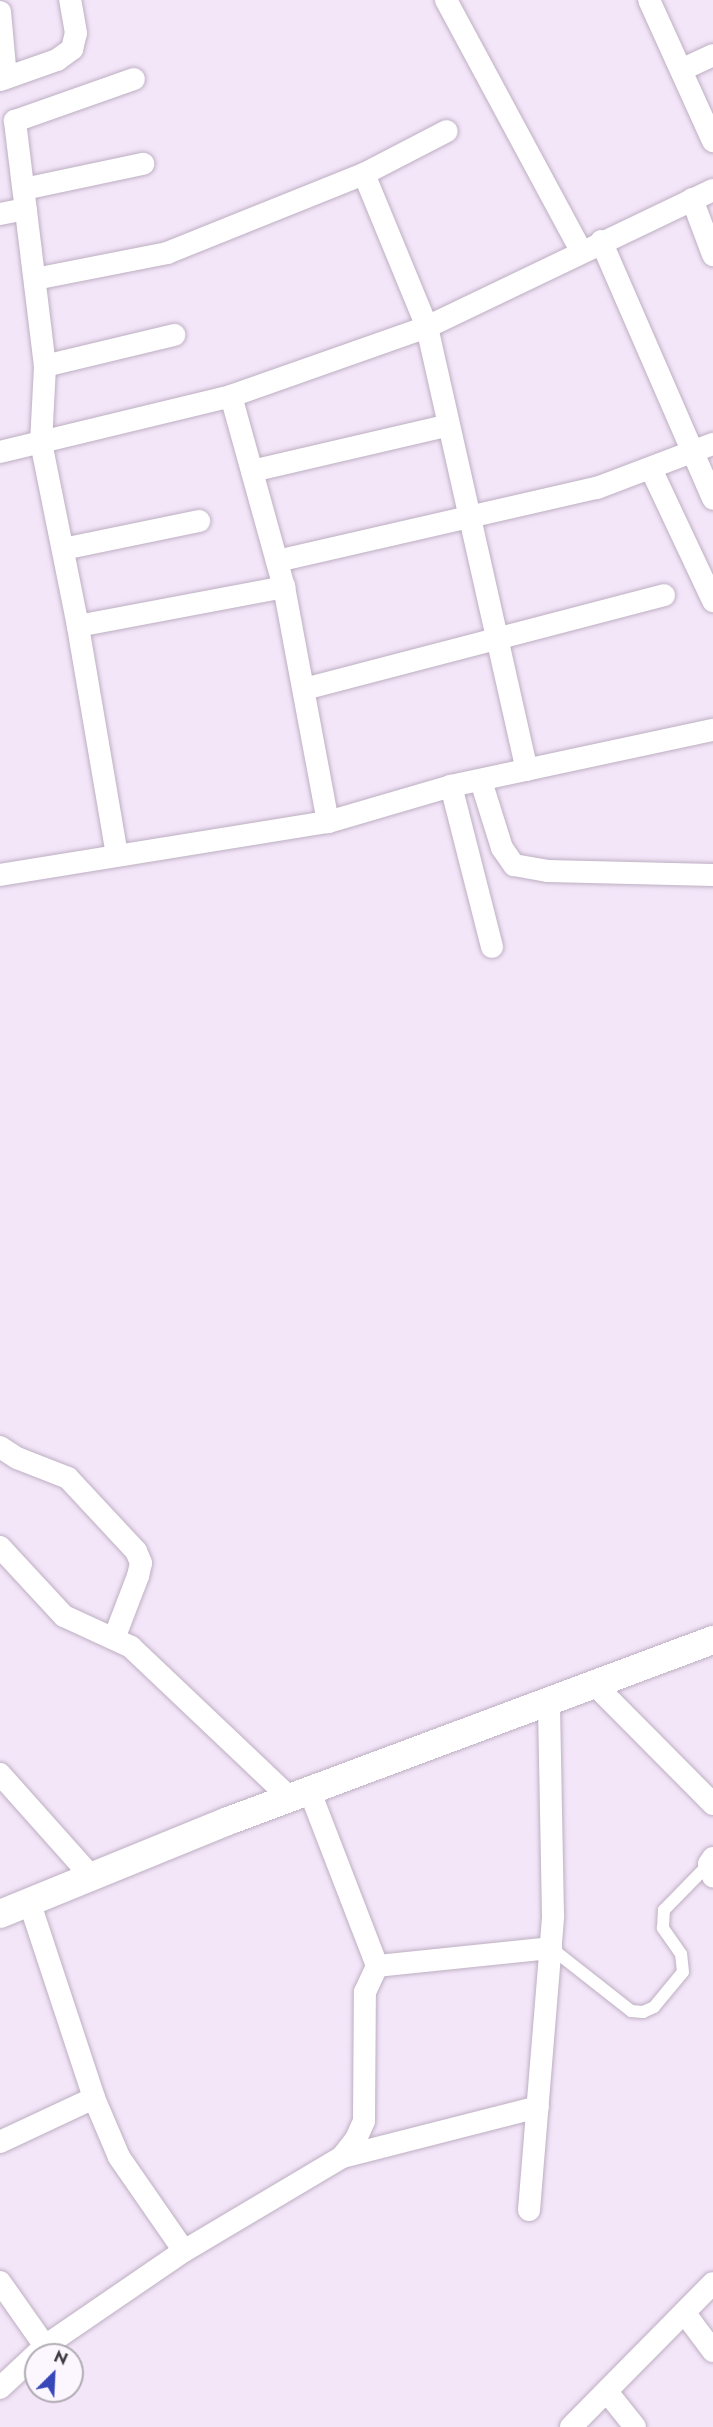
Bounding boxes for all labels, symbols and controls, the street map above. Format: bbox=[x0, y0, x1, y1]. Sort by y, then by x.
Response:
north arrow bbox=[24, 2343, 84, 2403]
text: N bbox=[50, 2345, 71, 2371]

